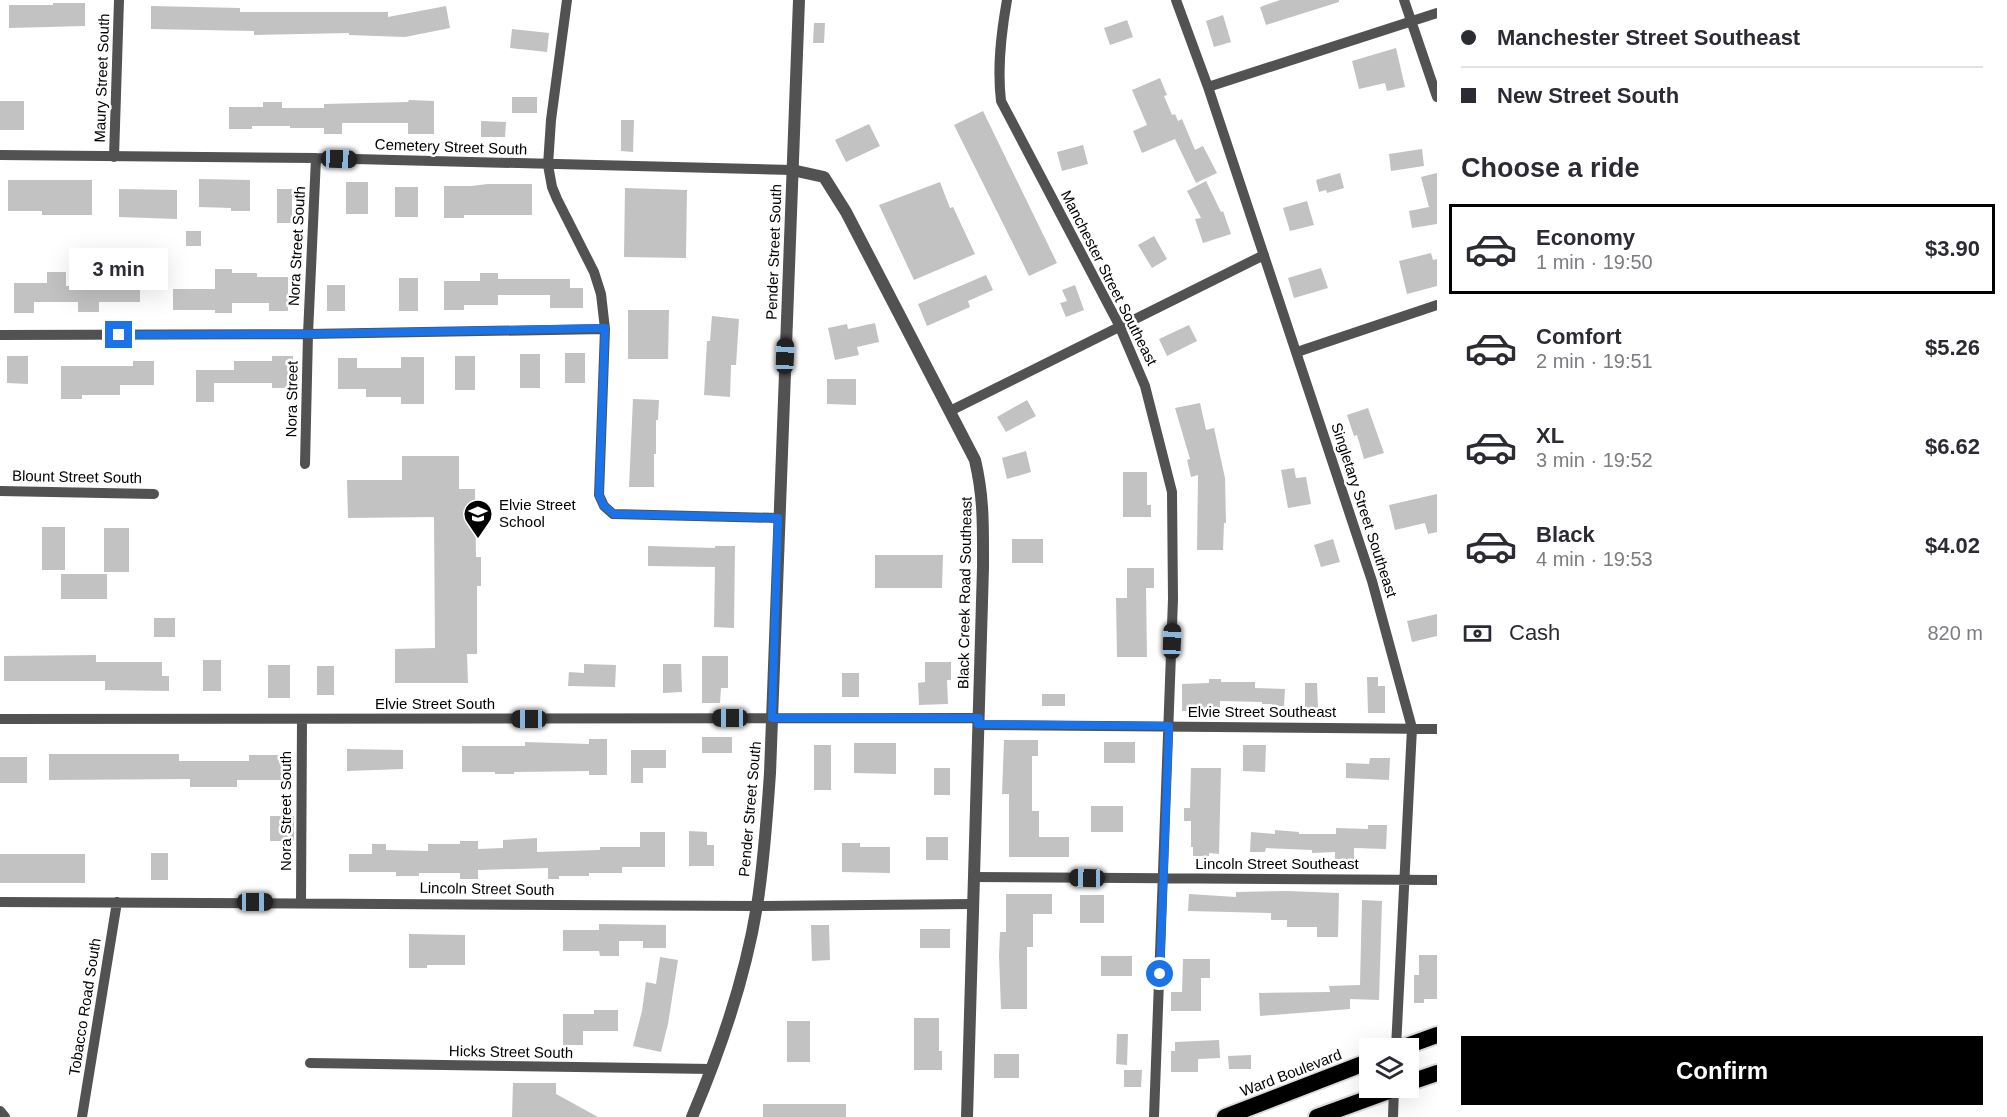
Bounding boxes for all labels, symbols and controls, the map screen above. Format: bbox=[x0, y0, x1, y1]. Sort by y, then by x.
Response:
street label: Maury Street South bbox=[91, 13, 112, 143]
text: Manchester Street Southeast bbox=[1497, 25, 1800, 50]
text: New Street South bbox=[1497, 83, 1679, 108]
street label: Cemetery Street South bbox=[374, 135, 528, 158]
car bbox=[321, 149, 357, 169]
text: Choose a ride bbox=[1461, 153, 1640, 183]
street label: Pender Street South bbox=[763, 184, 784, 320]
street label: Nora Street South bbox=[285, 186, 308, 306]
street label: Manchester Street Southeast bbox=[1058, 187, 1161, 369]
icon: car bbox=[1464, 222, 1518, 276]
text: Economy bbox=[1536, 225, 1635, 250]
text: $3.90 bbox=[1925, 236, 1980, 261]
callout: 3 min bbox=[70, 248, 168, 290]
text: 1 min · 19:50 bbox=[1536, 251, 1653, 273]
text: 3 min bbox=[92, 258, 145, 280]
route end bbox=[105, 321, 132, 348]
icon: car bbox=[1464, 321, 1518, 375]
text: Comfort bbox=[1536, 324, 1622, 349]
text: $5.26 bbox=[1925, 335, 1980, 360]
car bbox=[775, 338, 795, 374]
text: 2 min · 19:51 bbox=[1536, 350, 1653, 372]
street label: Nora Street bbox=[282, 360, 301, 437]
street label: Singletary Street Southeast bbox=[1328, 420, 1401, 600]
icon: car bbox=[1464, 420, 1518, 474]
text: XL bbox=[1536, 423, 1564, 448]
text: $6.62 bbox=[1925, 434, 1980, 459]
text: 3 min · 19:52 bbox=[1536, 449, 1653, 471]
street label: Blount Street South bbox=[12, 467, 142, 486]
place label: Elvie Street School bbox=[499, 496, 577, 530]
street label: Black Creek Road Southeast bbox=[954, 496, 975, 689]
school or university icon: Elvie Street School bbox=[462, 498, 494, 540]
icon: car bbox=[1464, 519, 1518, 573]
text: Black bbox=[1536, 522, 1595, 547]
text: $4.02 bbox=[1925, 533, 1980, 558]
text: 4 min · 19:53 bbox=[1536, 548, 1653, 570]
icon: cash bbox=[1461, 617, 1494, 650]
text: Cash bbox=[1509, 620, 1560, 645]
text: 820 m bbox=[1927, 622, 1983, 644]
car bbox=[1162, 623, 1182, 659]
street label: Elvie Street South bbox=[375, 695, 495, 712]
street label: Elvie Street Southeast bbox=[1188, 703, 1337, 720]
car bbox=[712, 709, 748, 727]
car bbox=[511, 710, 547, 728]
street label: Pender Street South bbox=[735, 741, 764, 877]
street label: Nora Street South bbox=[277, 751, 294, 871]
street label: Lincoln Street Southeast bbox=[1195, 855, 1360, 872]
car bbox=[1069, 869, 1105, 887]
street label: Lincoln Street South bbox=[419, 879, 555, 898]
car bbox=[237, 893, 273, 911]
street label: Tobacco Road South bbox=[65, 937, 104, 1077]
route start bbox=[1146, 960, 1173, 987]
button: Confirm bbox=[1461, 1036, 1983, 1105]
map controls bbox=[1359, 1038, 1419, 1098]
button: layers bbox=[1359, 1038, 1419, 1098]
street label: Hicks Street South bbox=[449, 1042, 573, 1061]
street label: Ward Boulevard bbox=[1238, 1045, 1344, 1100]

